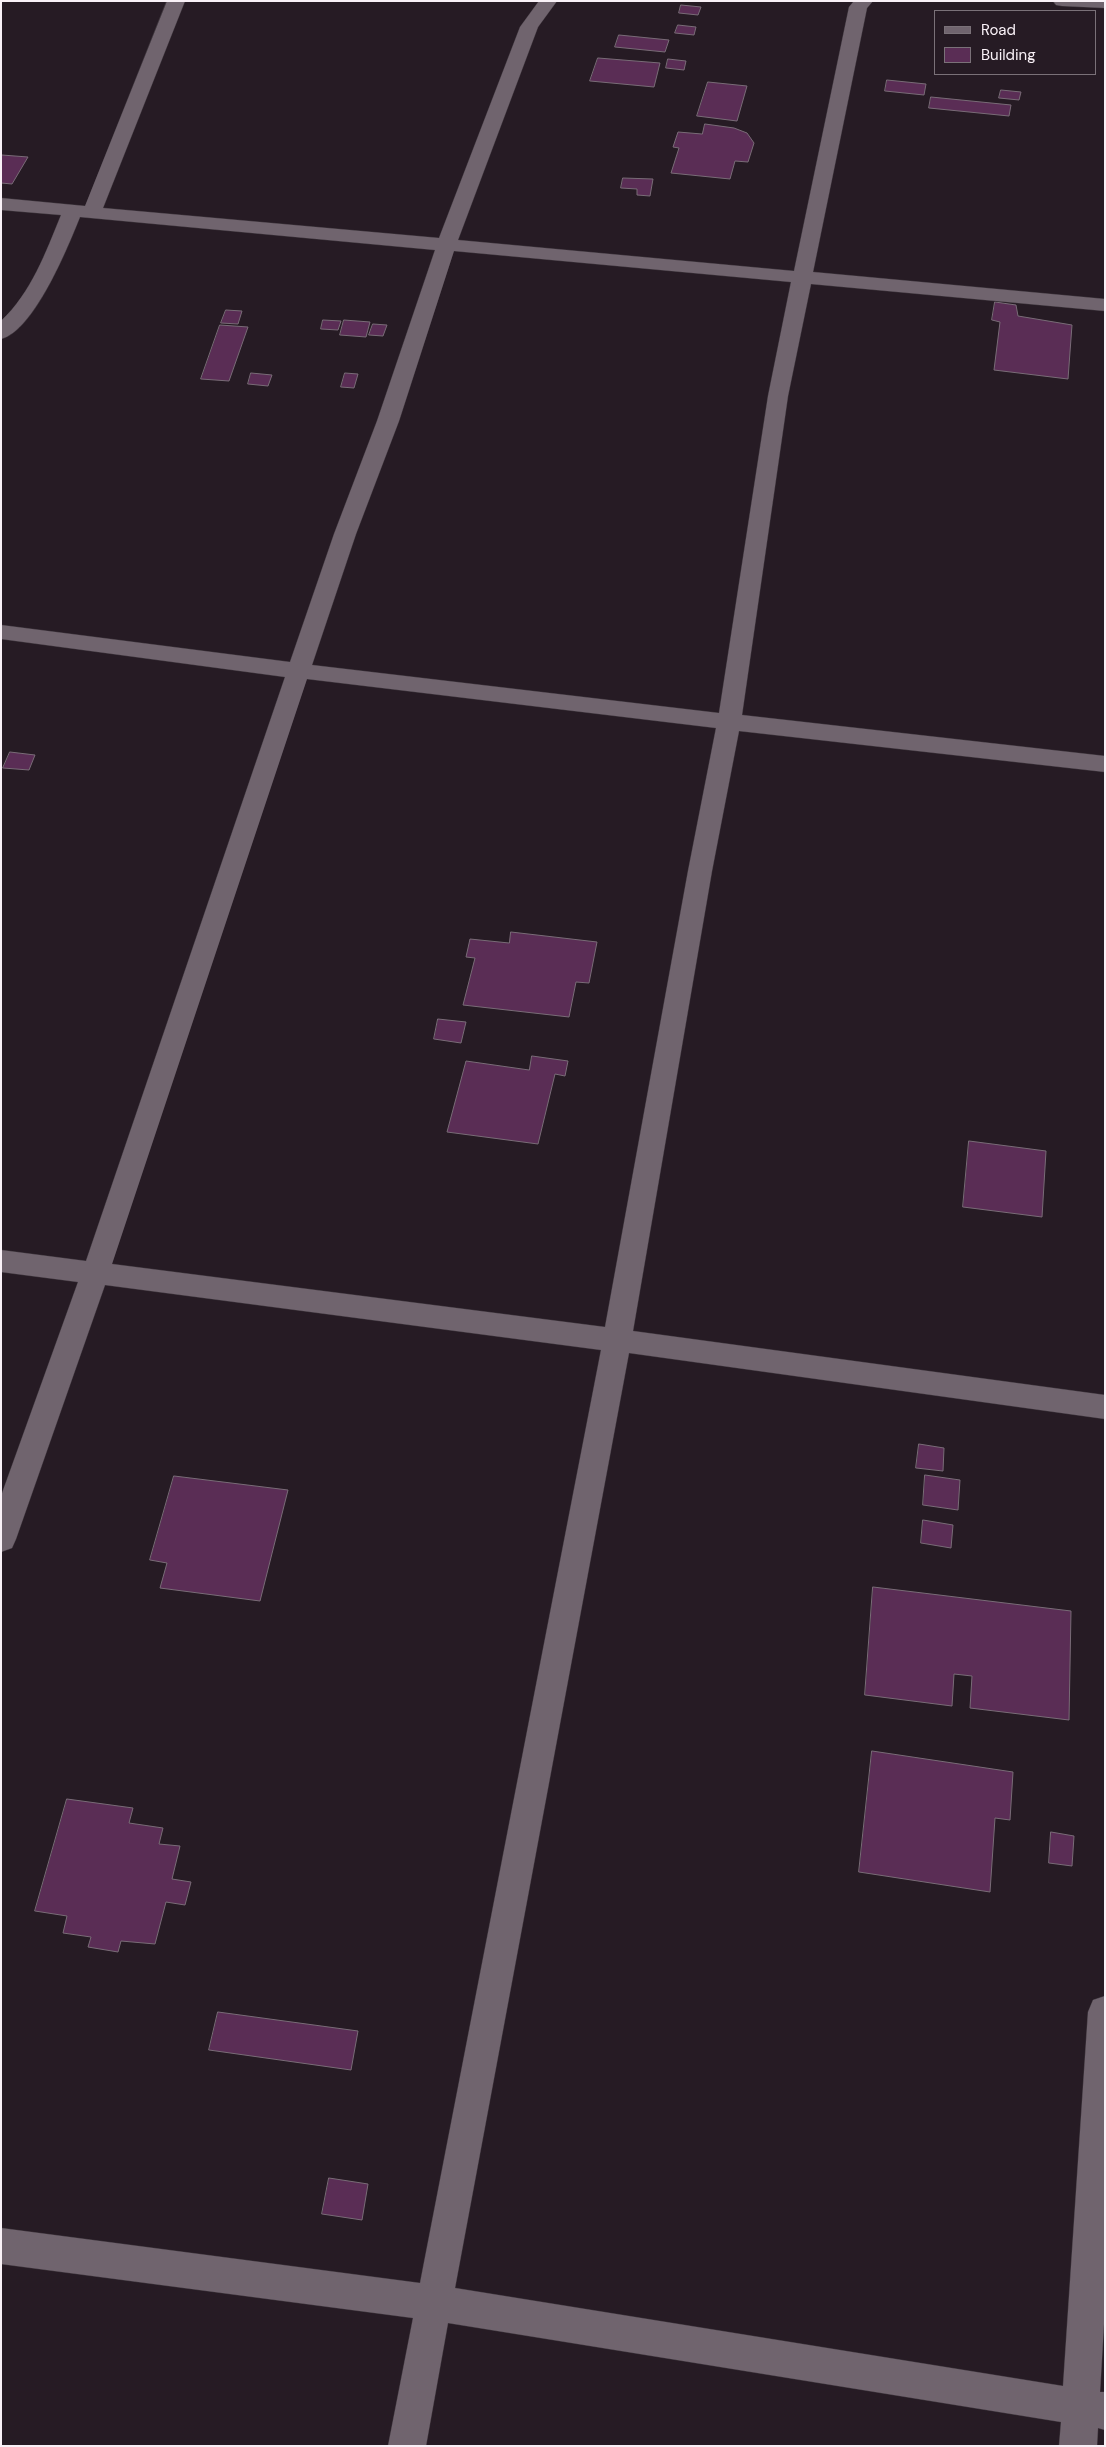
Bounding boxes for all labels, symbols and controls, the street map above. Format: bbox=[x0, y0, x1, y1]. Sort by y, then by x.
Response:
legend bbox=[934, 10, 1096, 75]
text: Road bbox=[981, 20, 1016, 40]
text: Building bbox=[981, 45, 1036, 65]

